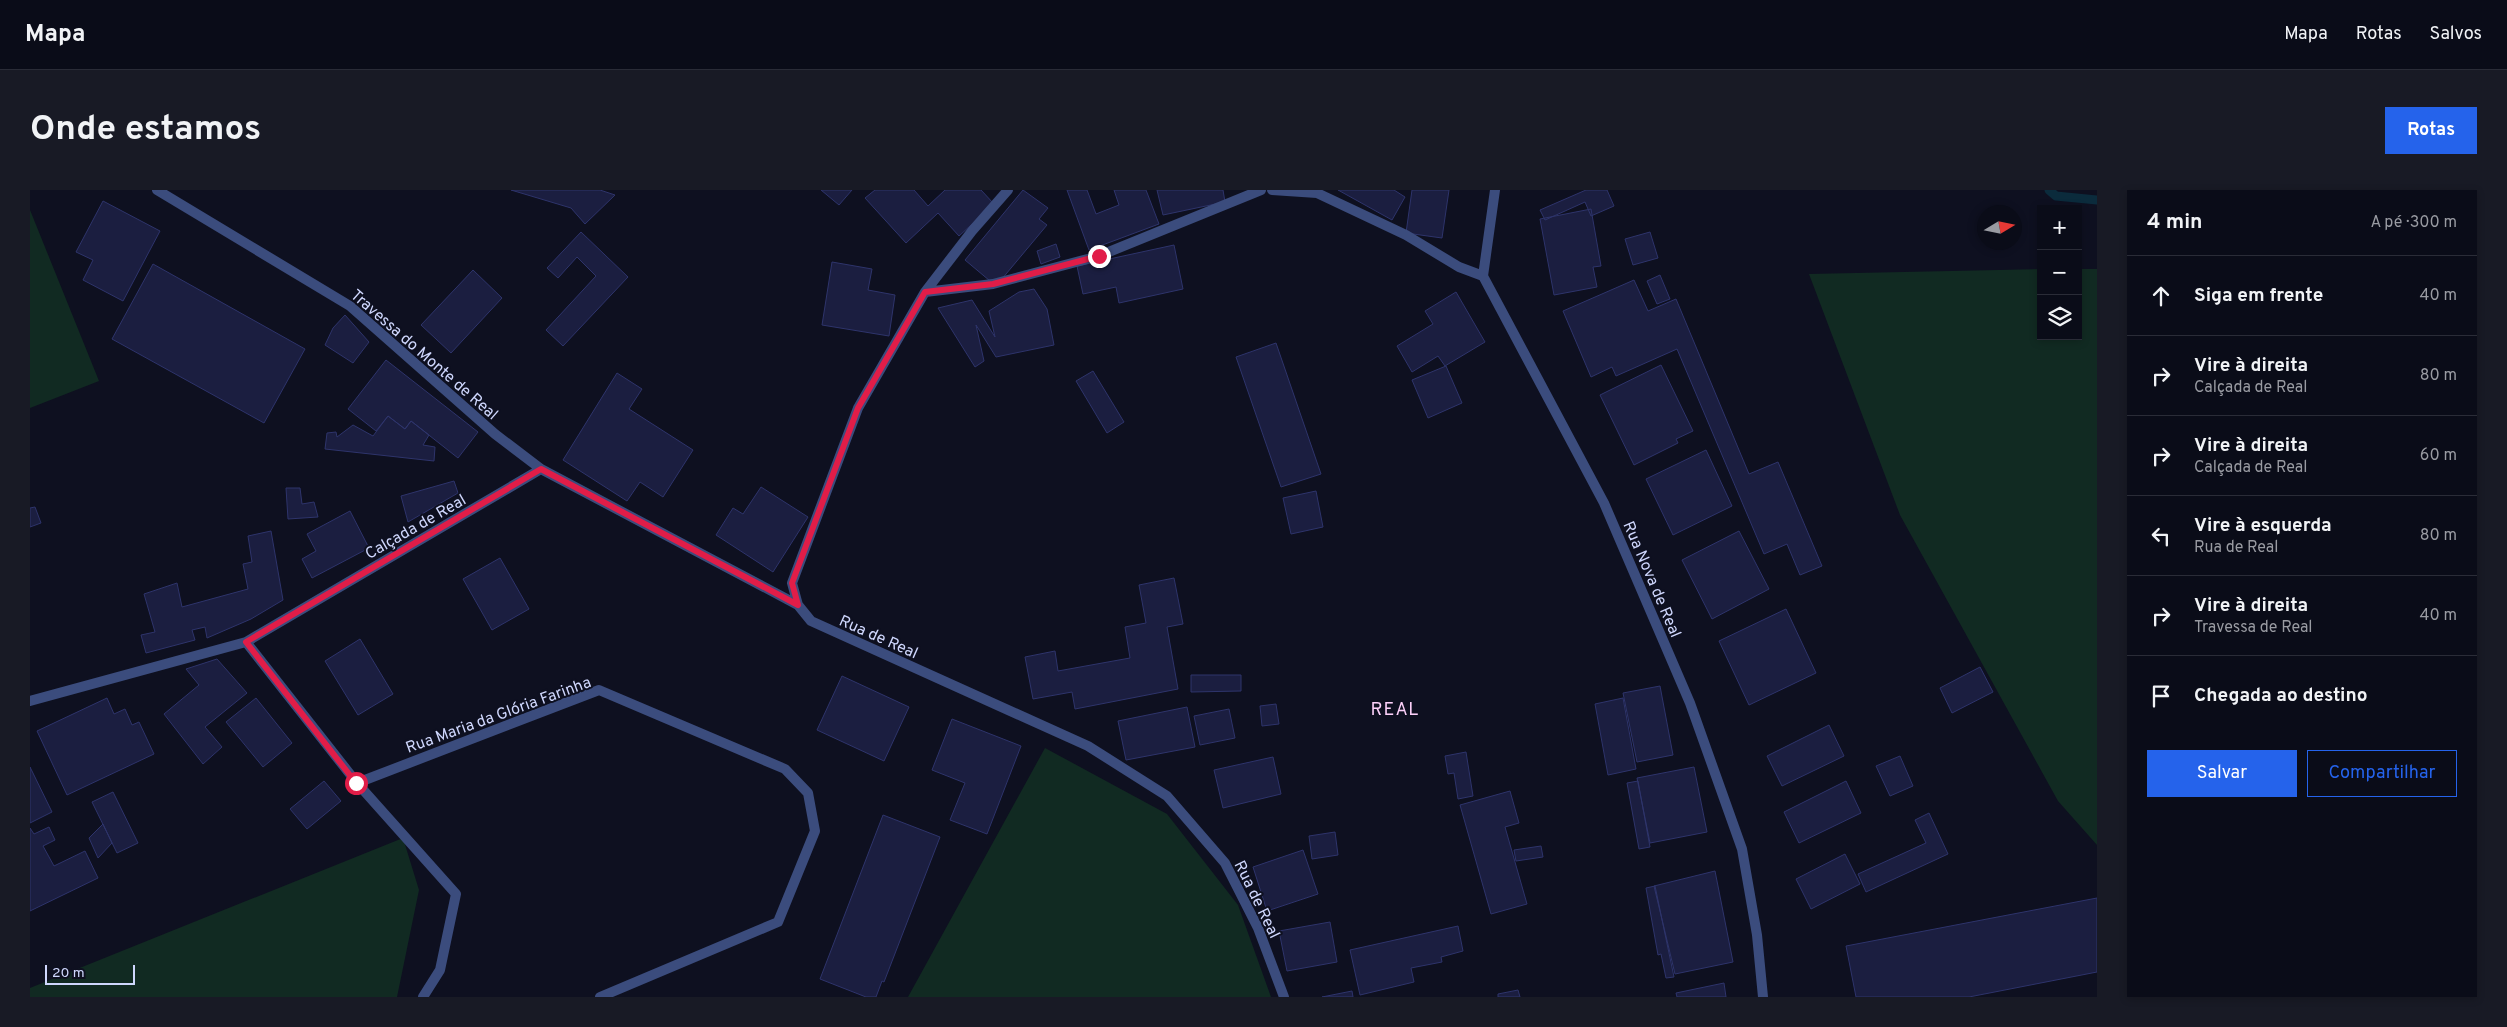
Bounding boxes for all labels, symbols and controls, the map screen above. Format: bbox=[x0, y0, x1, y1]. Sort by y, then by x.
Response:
text: Mapa bbox=[25, 20, 85, 50]
text: Mapa bbox=[2284, 23, 2328, 46]
text: Rotas bbox=[2356, 23, 2402, 46]
text: Salvos bbox=[2430, 23, 2482, 46]
button: Rotas bbox=[2385, 107, 2477, 154]
text: Onde estamos bbox=[30, 108, 261, 152]
north arrow bbox=[1977, 205, 2022, 250]
map controls bbox=[2037, 205, 2082, 340]
button: + bbox=[2037, 205, 2082, 250]
text: 4 min bbox=[2147, 209, 2203, 236]
text: A pé · 300 m bbox=[2370, 213, 2457, 233]
route end bbox=[1088, 245, 1111, 268]
button: − bbox=[2037, 250, 2082, 295]
icon: ahead bbox=[2147, 282, 2175, 310]
text: Siga em frente bbox=[2194, 284, 2323, 308]
street label: Travessa do Monte de Real bbox=[346, 286, 502, 425]
text: 40 m bbox=[2419, 286, 2457, 306]
button: layers bbox=[2037, 295, 2082, 340]
text: Vire à direita bbox=[2194, 354, 2308, 378]
icon: right bbox=[2147, 362, 2175, 390]
text: 80 m bbox=[2420, 366, 2457, 386]
text: Calçada de Real bbox=[2194, 378, 2307, 398]
text: Vire à direita bbox=[2194, 434, 2308, 458]
icon: right bbox=[2147, 442, 2175, 470]
text: 60 m bbox=[2420, 446, 2457, 466]
text: Calçada de Real bbox=[2194, 458, 2307, 478]
street label: Calçada de Real bbox=[362, 491, 470, 565]
text: Vire à esquerda bbox=[2194, 514, 2332, 538]
street label: Rua Nova de Real bbox=[1618, 518, 1685, 641]
icon: left bbox=[2147, 522, 2175, 550]
text: 80 m bbox=[2420, 526, 2457, 546]
text: Rua de Real bbox=[2194, 538, 2278, 558]
text: Vire à direita bbox=[2194, 594, 2308, 618]
icon: right bbox=[2147, 602, 2175, 630]
text: 40 m bbox=[2419, 606, 2457, 626]
street label: Rua de Real bbox=[836, 612, 921, 664]
text: Travessa de Real bbox=[2194, 618, 2313, 638]
street label: Rua Maria da Glória Farinha bbox=[403, 673, 594, 759]
icon: arrive bbox=[2147, 682, 2175, 710]
text: Chegada ao destino bbox=[2194, 684, 2368, 708]
district label: REAL bbox=[1371, 699, 1419, 722]
button: Salvar bbox=[2147, 750, 2297, 797]
button: Compartilhar bbox=[2307, 750, 2457, 797]
route start bbox=[345, 772, 368, 795]
street label: Rua de Real bbox=[1229, 858, 1284, 942]
scale bar bbox=[45, 962, 135, 985]
text: 20 m bbox=[52, 965, 85, 982]

